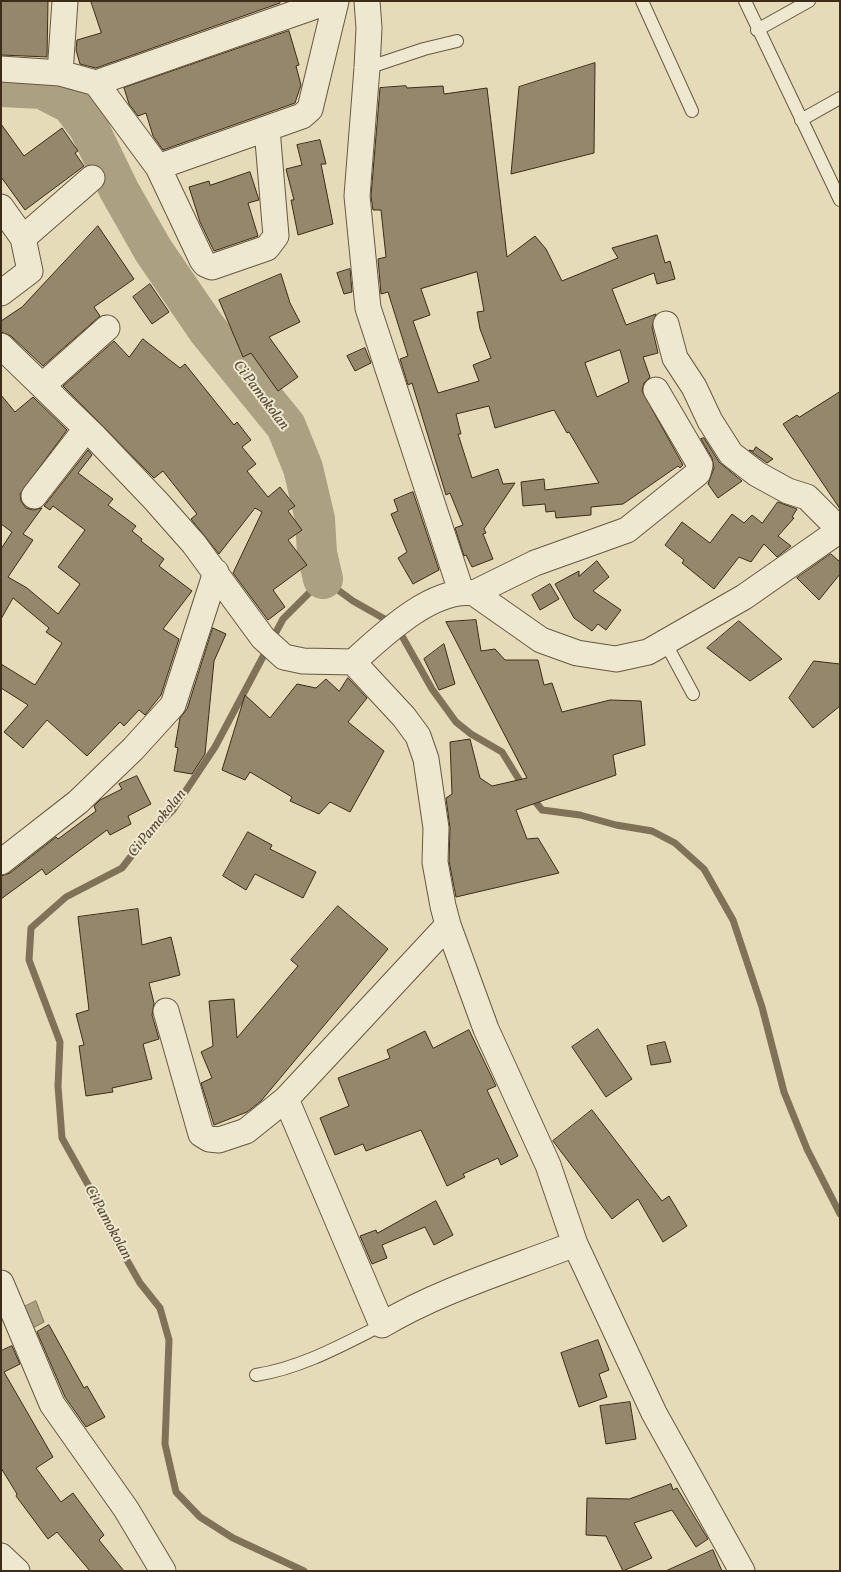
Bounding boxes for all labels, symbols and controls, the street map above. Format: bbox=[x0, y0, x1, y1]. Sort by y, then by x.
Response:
water label: Ci Pamokolan bbox=[228, 358, 292, 434]
water label: Ci Pamokolan bbox=[125, 786, 191, 862]
water label: Ci Pamokolan bbox=[79, 1183, 135, 1263]

